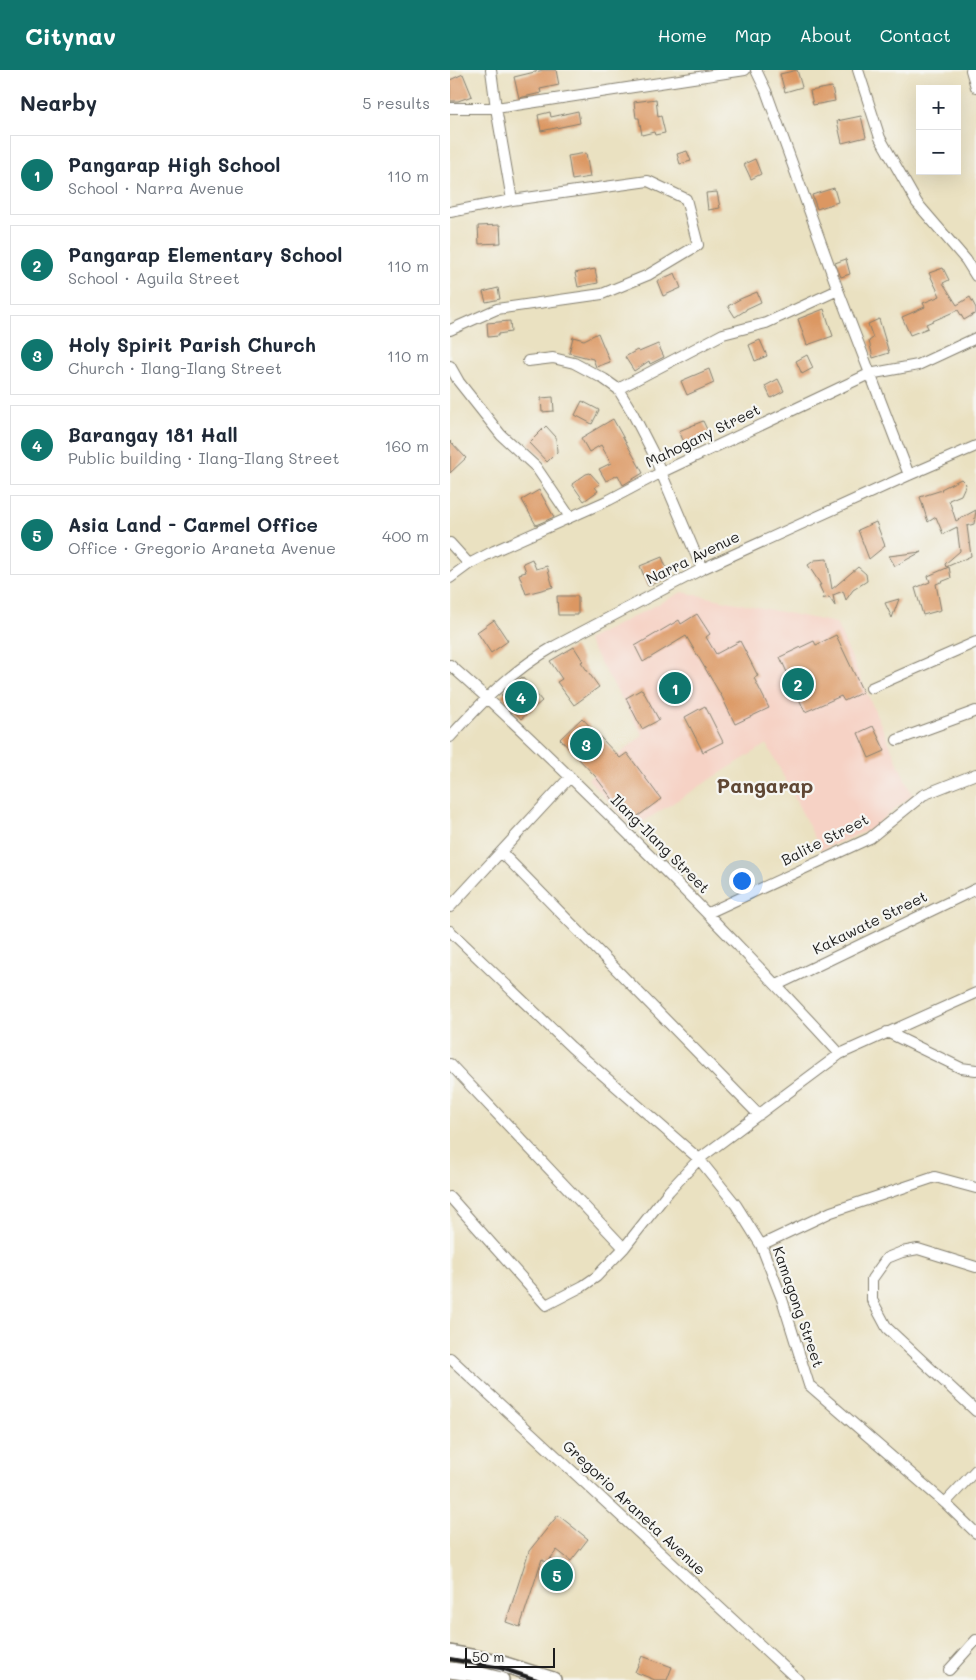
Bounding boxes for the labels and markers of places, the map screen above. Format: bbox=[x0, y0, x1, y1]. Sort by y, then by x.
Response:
pin: 2 bbox=[782, 665, 814, 703]
pin: 1 bbox=[659, 669, 691, 707]
pin: 4 bbox=[505, 678, 537, 716]
pin: 3 bbox=[570, 725, 602, 763]
pin: 5 bbox=[541, 1556, 573, 1594]

